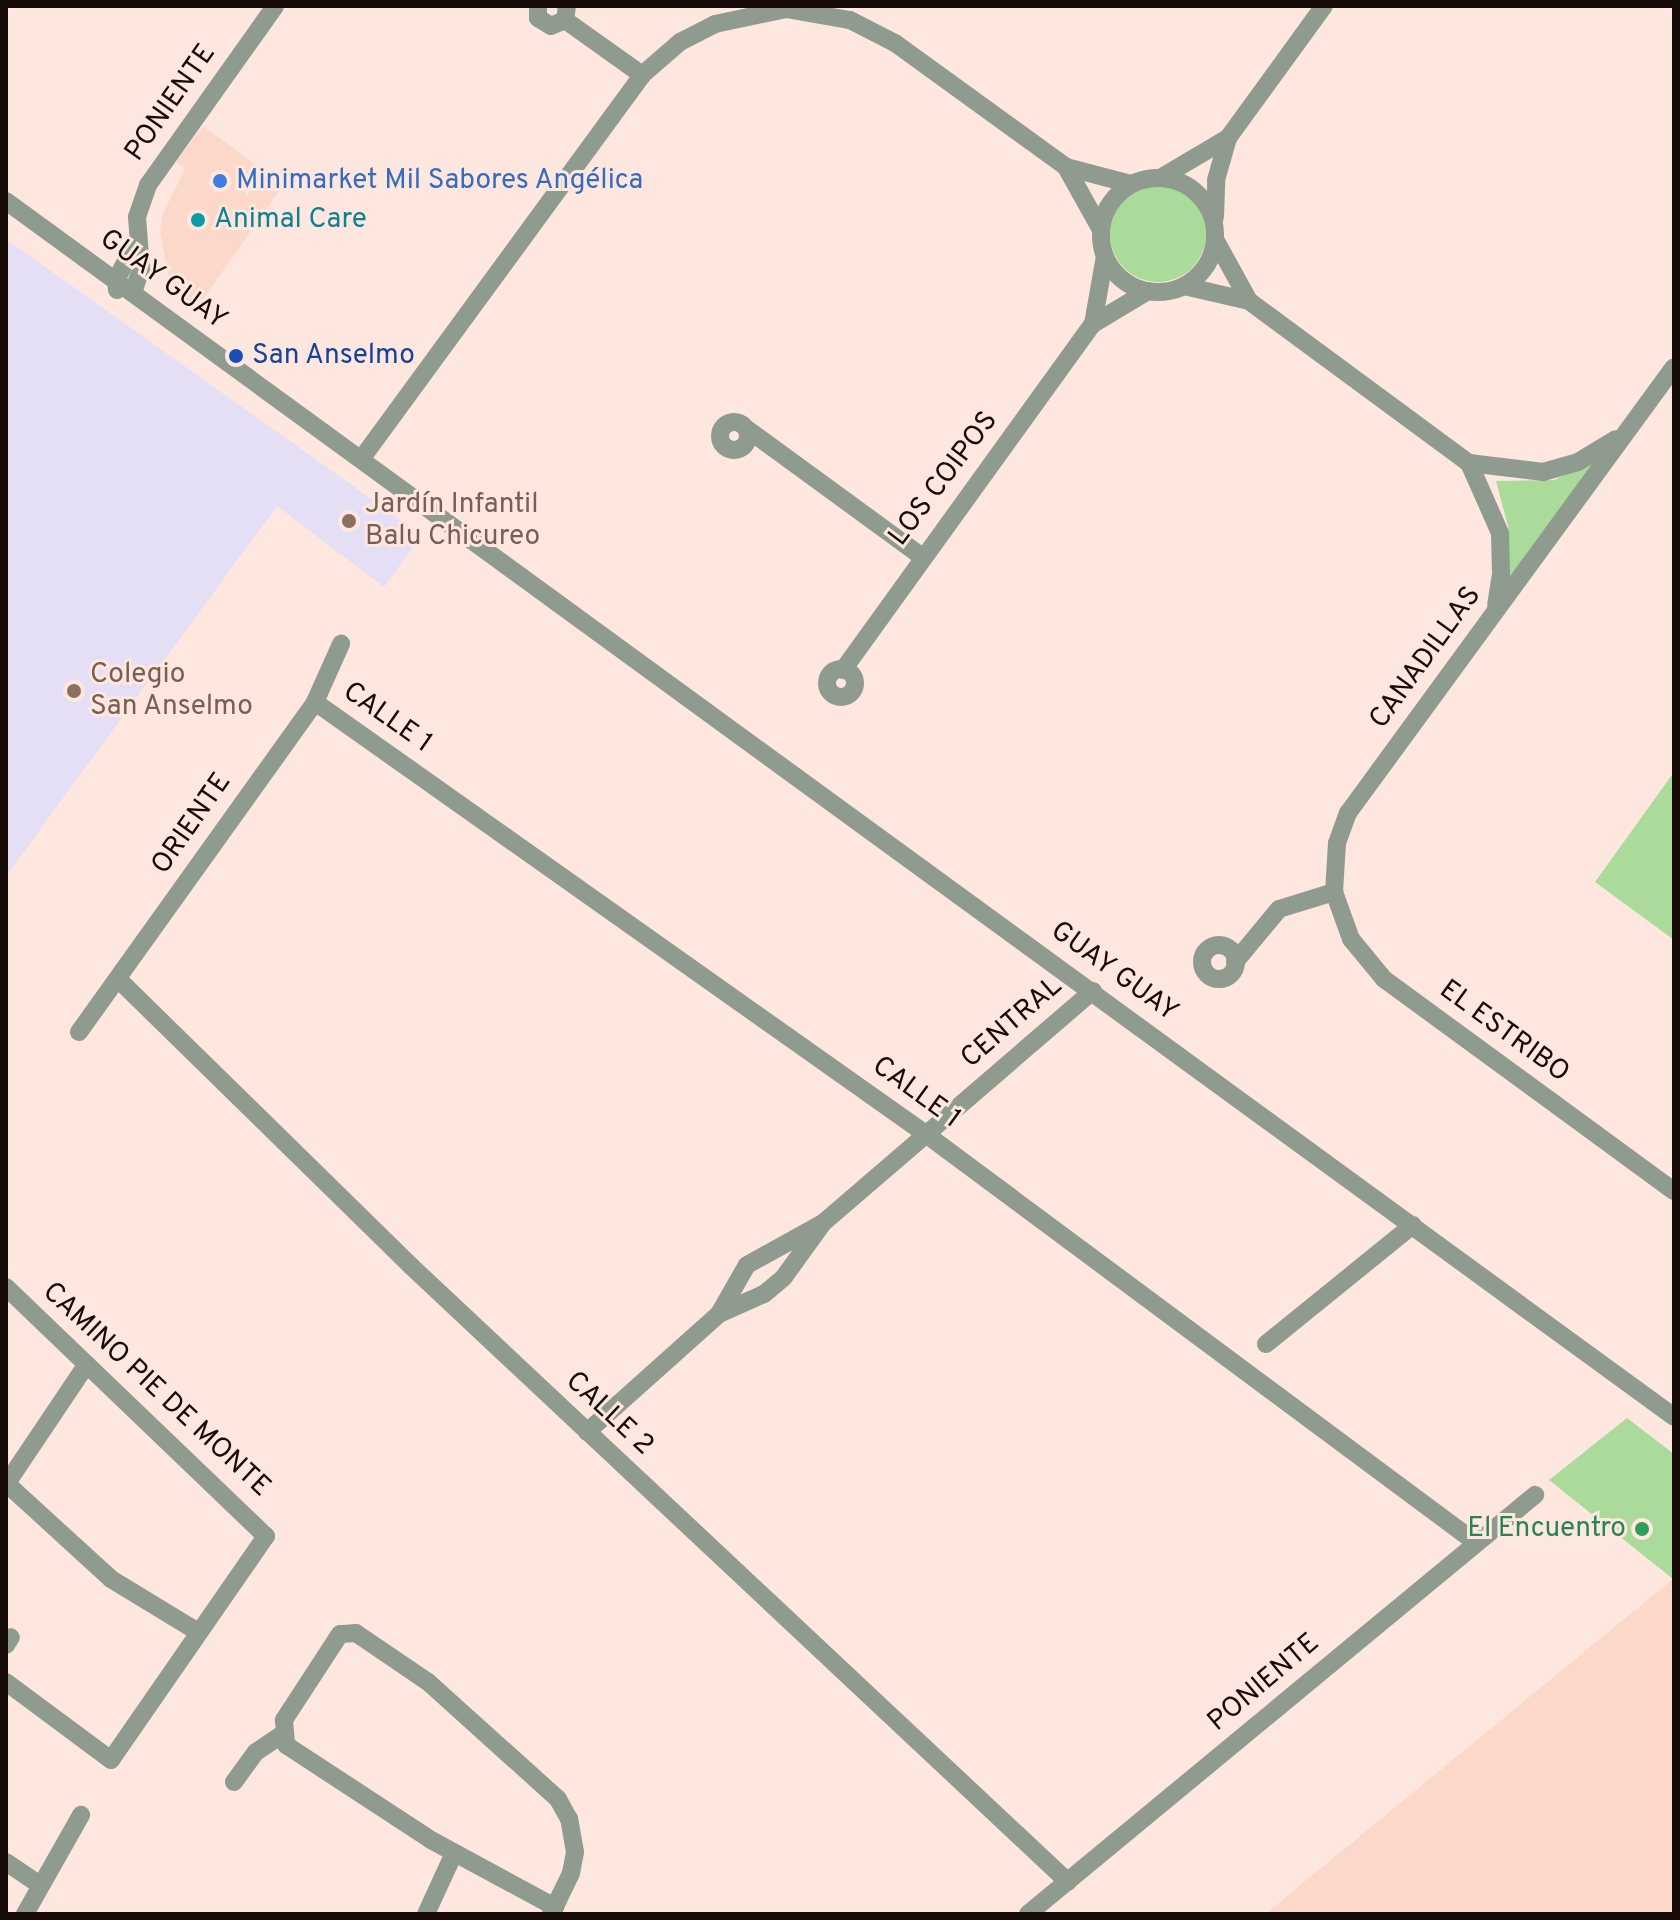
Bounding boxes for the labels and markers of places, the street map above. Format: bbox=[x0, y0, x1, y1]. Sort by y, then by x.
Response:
place label: Minimarket Mil Sabores Angélica bbox=[236, 164, 644, 198]
marker: Minimarket Mil Sabores Angélica bbox=[211, 172, 229, 190]
place label: Animal Care bbox=[214, 203, 367, 237]
marker: Animal Care bbox=[189, 211, 207, 229]
place label: San Anselmo bbox=[252, 339, 416, 373]
marker: San Anselmo bbox=[227, 347, 245, 365]
place label: Jardín Infantil Balu Chicureo bbox=[365, 488, 540, 554]
marker: Jardín Infantil Balu Chicureo bbox=[340, 512, 358, 530]
place label: Colegio San Anselmo bbox=[90, 658, 254, 724]
marker: Colegio San Anselmo bbox=[65, 682, 83, 700]
place label: El Encuentro bbox=[1467, 1512, 1626, 1546]
marker: El Encuentro bbox=[1633, 1520, 1651, 1538]

